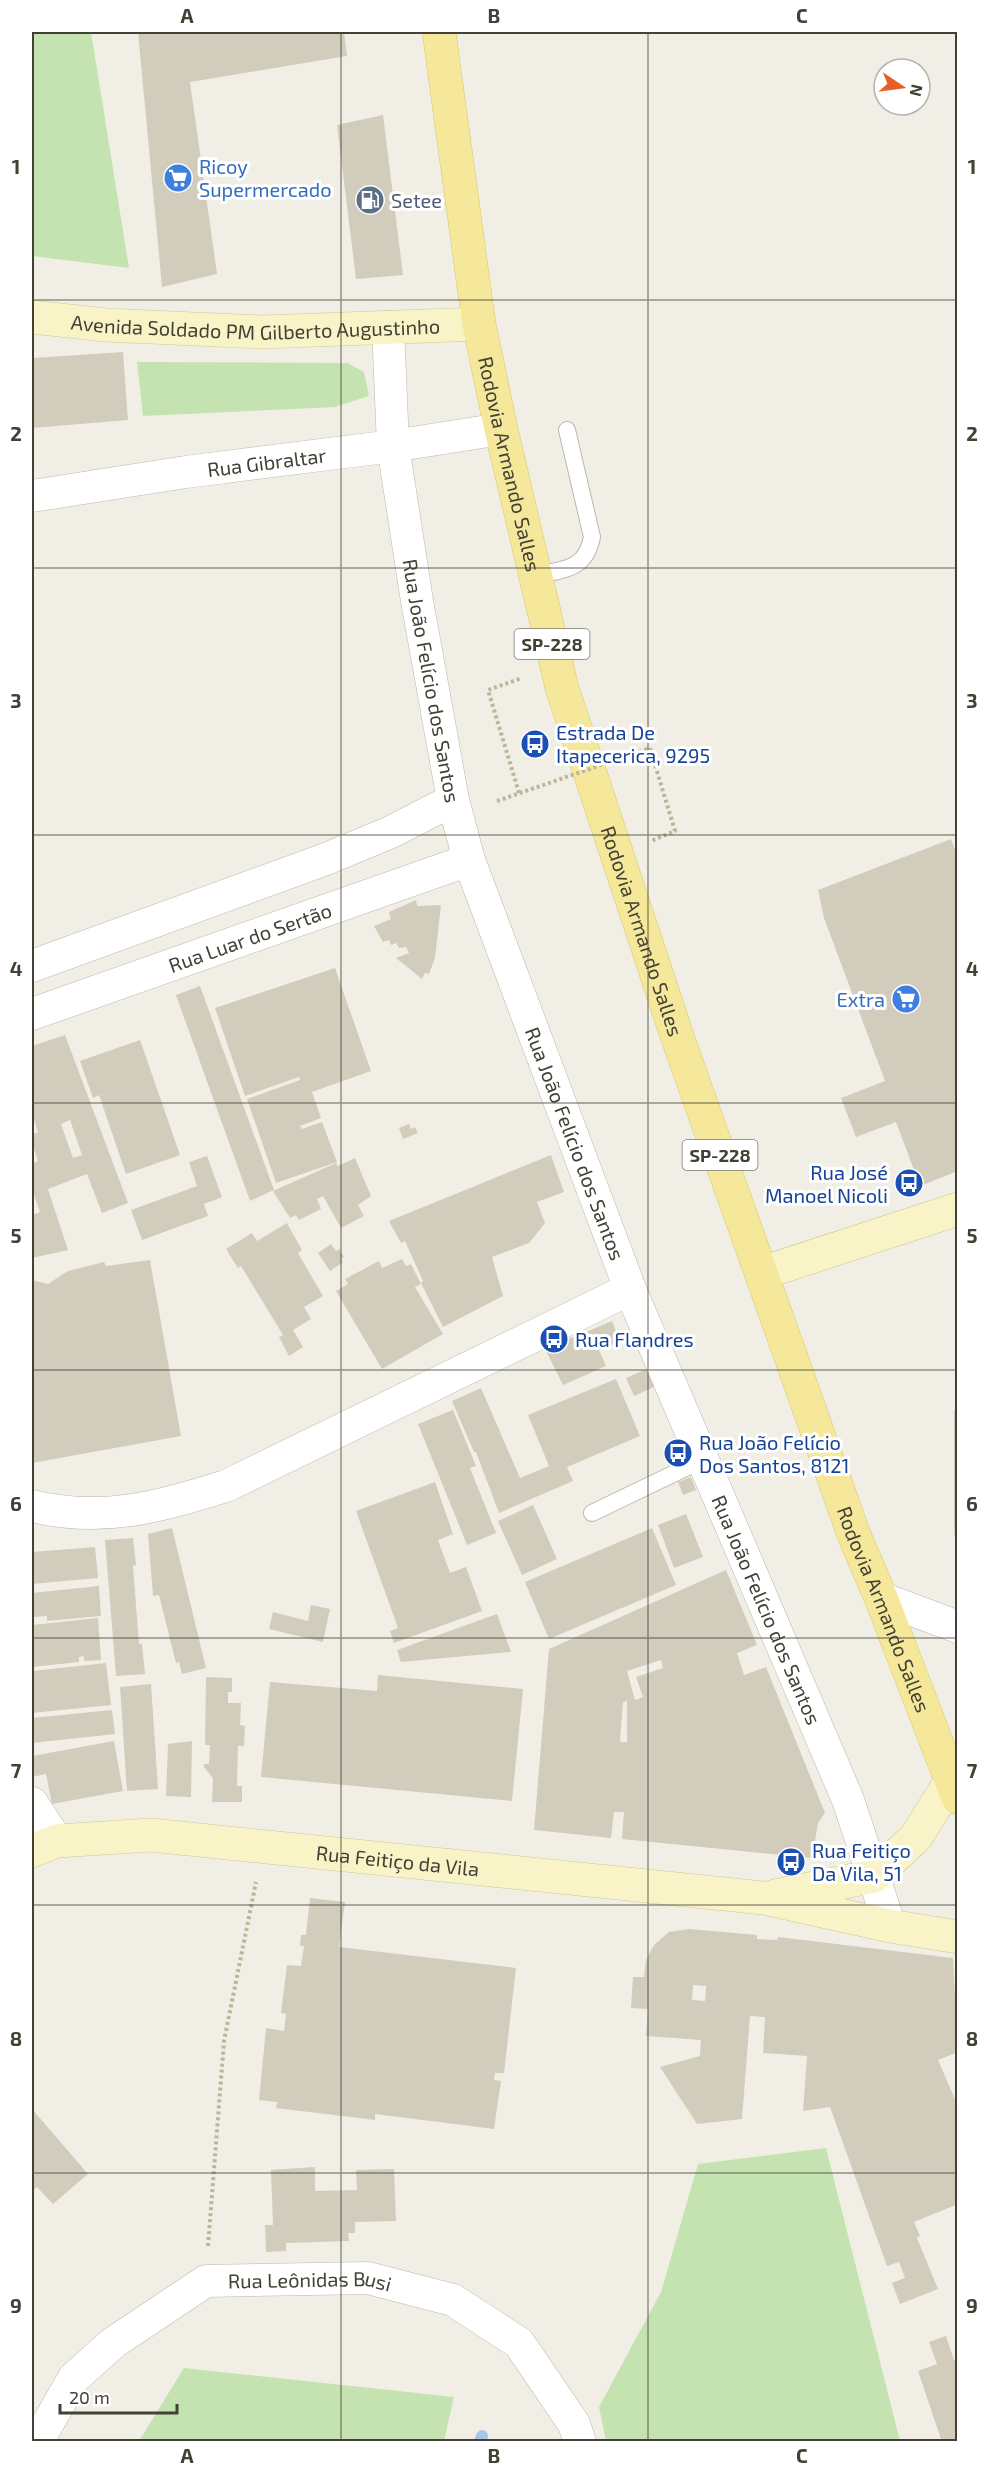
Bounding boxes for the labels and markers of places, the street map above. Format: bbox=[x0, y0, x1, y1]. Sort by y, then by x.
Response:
place label: Ricoy Supermercado bbox=[199, 154, 332, 201]
supermarket icon: Ricoy Supermercado bbox=[162, 162, 194, 194]
fuel station icon: Setee bbox=[354, 184, 386, 216]
place label: Setee bbox=[391, 188, 442, 212]
place label: Estrada De Itapecerica, 9295 bbox=[556, 720, 710, 767]
bus stop icon: Estrada De Itapecerica, 9295 bbox=[519, 728, 551, 760]
supermarket icon: Extra bbox=[890, 983, 922, 1015]
place label: Extra bbox=[837, 987, 885, 1011]
place label: Rua José Manoel Nicoli bbox=[765, 1160, 888, 1207]
bus stop icon: Rua José Manoel Nicoli bbox=[893, 1167, 925, 1199]
bus stop icon: Rua Flandres bbox=[538, 1323, 570, 1355]
place label: Rua Flandres bbox=[575, 1327, 694, 1351]
place label: Rua João Felício Dos Santos, 8121 bbox=[699, 1430, 850, 1477]
bus stop icon: Rua João Felício Dos Santos, 8121 bbox=[662, 1437, 694, 1469]
place label: Rua Feitiço Da Vila, 51 bbox=[812, 1838, 911, 1885]
bus stop icon: Rua Feitiço Da Vila, 51 bbox=[775, 1846, 807, 1878]

